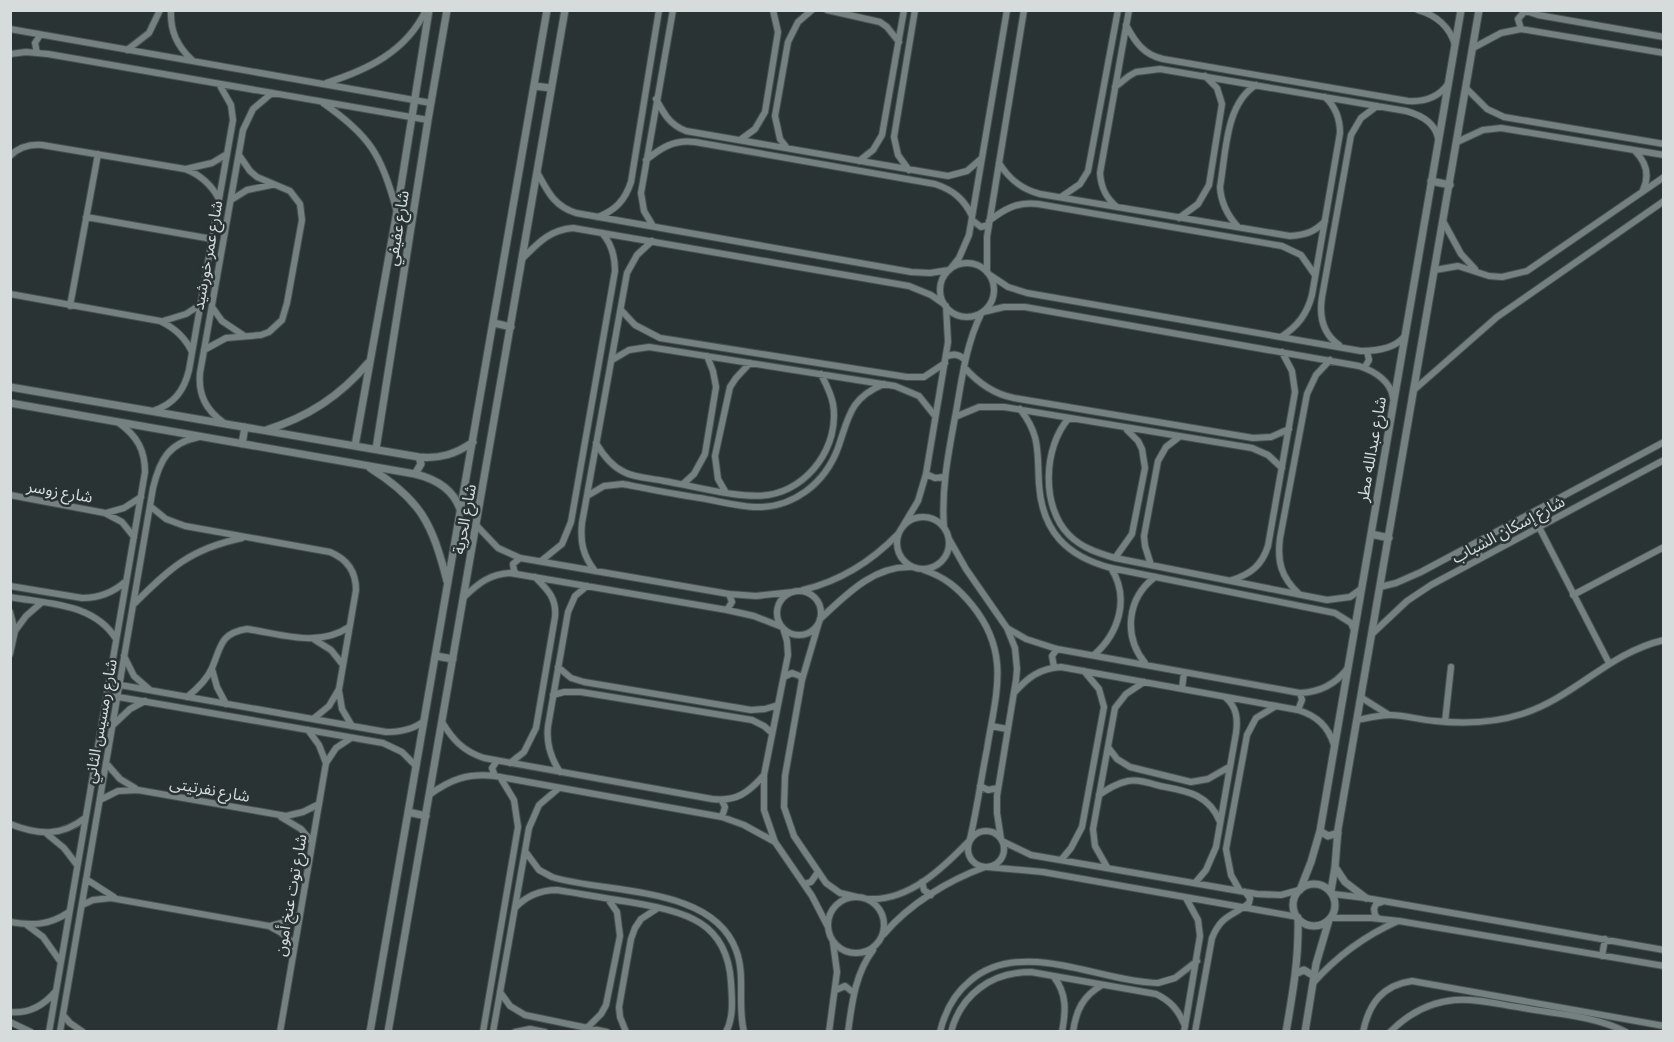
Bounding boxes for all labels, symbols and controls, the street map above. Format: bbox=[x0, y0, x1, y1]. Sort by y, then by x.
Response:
street label: شارع عفيفي bbox=[381, 189, 416, 268]
street label: شارع عمر خورشيد bbox=[188, 199, 229, 312]
street label: شارع عبدالله مطر bbox=[1352, 395, 1393, 505]
street label: شارع زوسر bbox=[24, 475, 94, 510]
street label: شارع الحرية bbox=[448, 482, 483, 556]
street label: شارع إسكان الشباب bbox=[1448, 491, 1569, 570]
street label: شارع رمسيس الثاني bbox=[79, 657, 124, 785]
street label: شارع نفرتيتى bbox=[168, 772, 252, 809]
street label: شارع توت عنخ أمون bbox=[269, 832, 314, 958]

